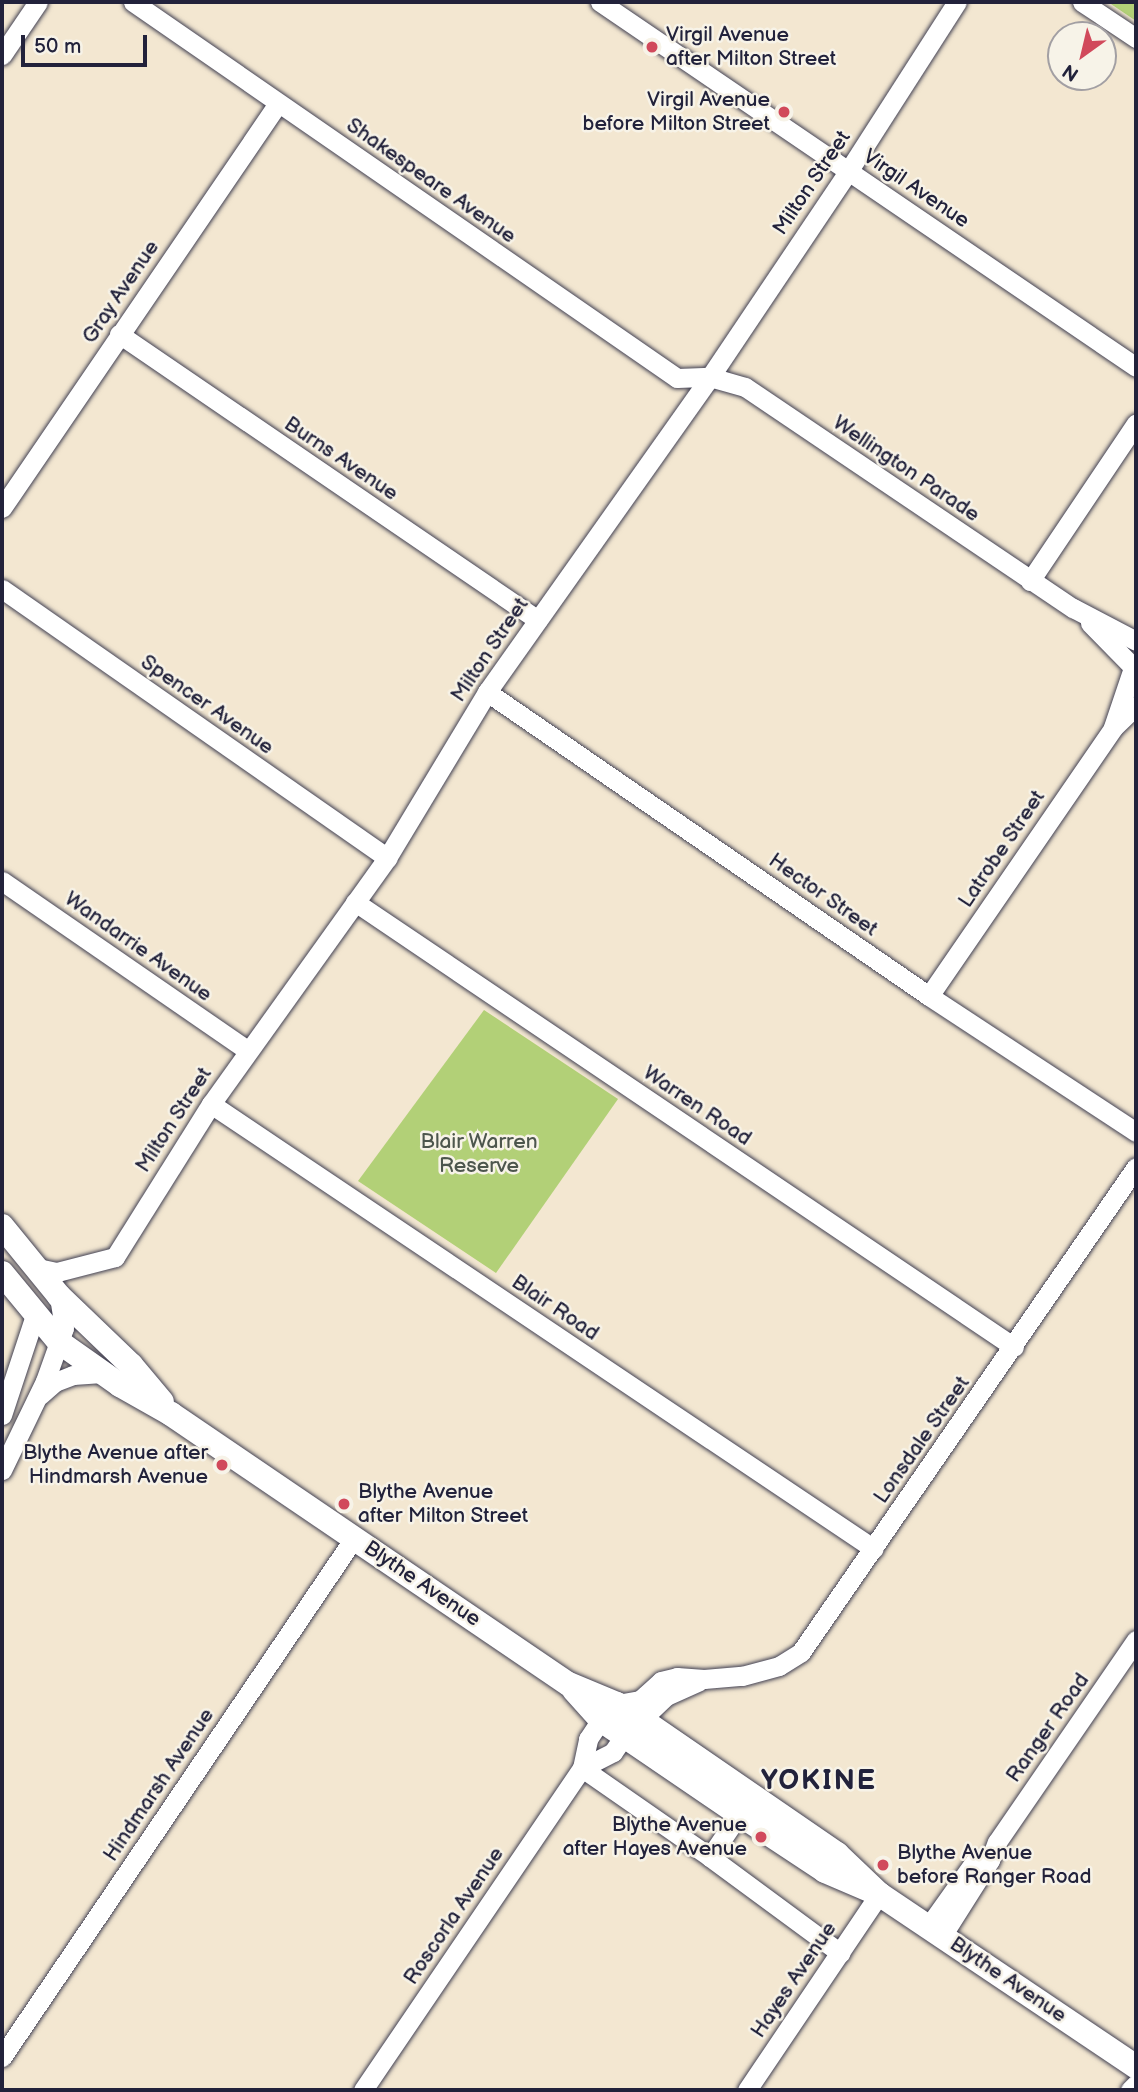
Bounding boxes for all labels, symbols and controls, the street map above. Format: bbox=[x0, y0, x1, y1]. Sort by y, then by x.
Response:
scale bar bbox=[24, 21, 150, 65]
north arrow bbox=[1047, 21, 1117, 91]
place label: Virgil Avenue after Milton Street bbox=[666, 22, 837, 72]
text: 50 m bbox=[34, 34, 81, 59]
marker: Virgil Avenue after Milton Street bbox=[644, 39, 660, 55]
text: N bbox=[1059, 59, 1083, 86]
place label: Virgil Avenue before Milton Street bbox=[582, 87, 770, 137]
marker: Virgil Avenue before Milton Street bbox=[776, 104, 792, 120]
street label: Shakespeare Avenue bbox=[341, 113, 521, 249]
street label: Milton Street bbox=[768, 126, 856, 240]
street label: Virgil Avenue bbox=[858, 144, 974, 234]
street label: Gray Avenue bbox=[77, 235, 165, 349]
street label: Wellington Parade bbox=[828, 411, 984, 527]
street label: Burns Avenue bbox=[279, 412, 403, 506]
street label: Milton Street bbox=[446, 593, 534, 707]
street label: Spencer Avenue bbox=[136, 650, 278, 760]
street label: Latrobe Street bbox=[953, 785, 1051, 913]
street label: Hector Street bbox=[763, 848, 883, 942]
street label: Wandarrie Avenue bbox=[59, 887, 217, 1007]
street label: Warren Road bbox=[638, 1061, 756, 1151]
street label: Milton Street bbox=[131, 1063, 217, 1177]
park label: Blair Warren Reserve bbox=[420, 1129, 538, 1179]
street label: Blair Road bbox=[507, 1270, 603, 1346]
street label: Lonsdale Street bbox=[869, 1371, 975, 1509]
place label: Blythe Avenue after Hindmarsh Avenue bbox=[23, 1440, 208, 1490]
marker: Blythe Avenue after Hindmarsh Avenue bbox=[214, 1457, 230, 1473]
place label: Blythe Avenue after Milton Street bbox=[358, 1479, 529, 1529]
marker: Blythe Avenue after Milton Street bbox=[336, 1496, 352, 1512]
street label: Blythe Avenue bbox=[359, 1536, 485, 1632]
street label: Ranger Road bbox=[1001, 1669, 1095, 1787]
street label: Hindmarsh Avenue bbox=[98, 1704, 220, 1866]
district label: YOKINE bbox=[762, 1764, 876, 1798]
place label: Blythe Avenue after Hayes Avenue bbox=[563, 1812, 747, 1862]
marker: Blythe Avenue after Hayes Avenue bbox=[753, 1829, 769, 1845]
place label: Blythe Avenue before Ranger Road bbox=[897, 1840, 1091, 1890]
street label: Roscorla Avenue bbox=[399, 1842, 509, 1990]
marker: Blythe Avenue before Ranger Road bbox=[875, 1857, 891, 1873]
street label: Hayes Avenue bbox=[746, 1917, 842, 2043]
street label: Blythe Avenue bbox=[945, 1932, 1071, 2028]

